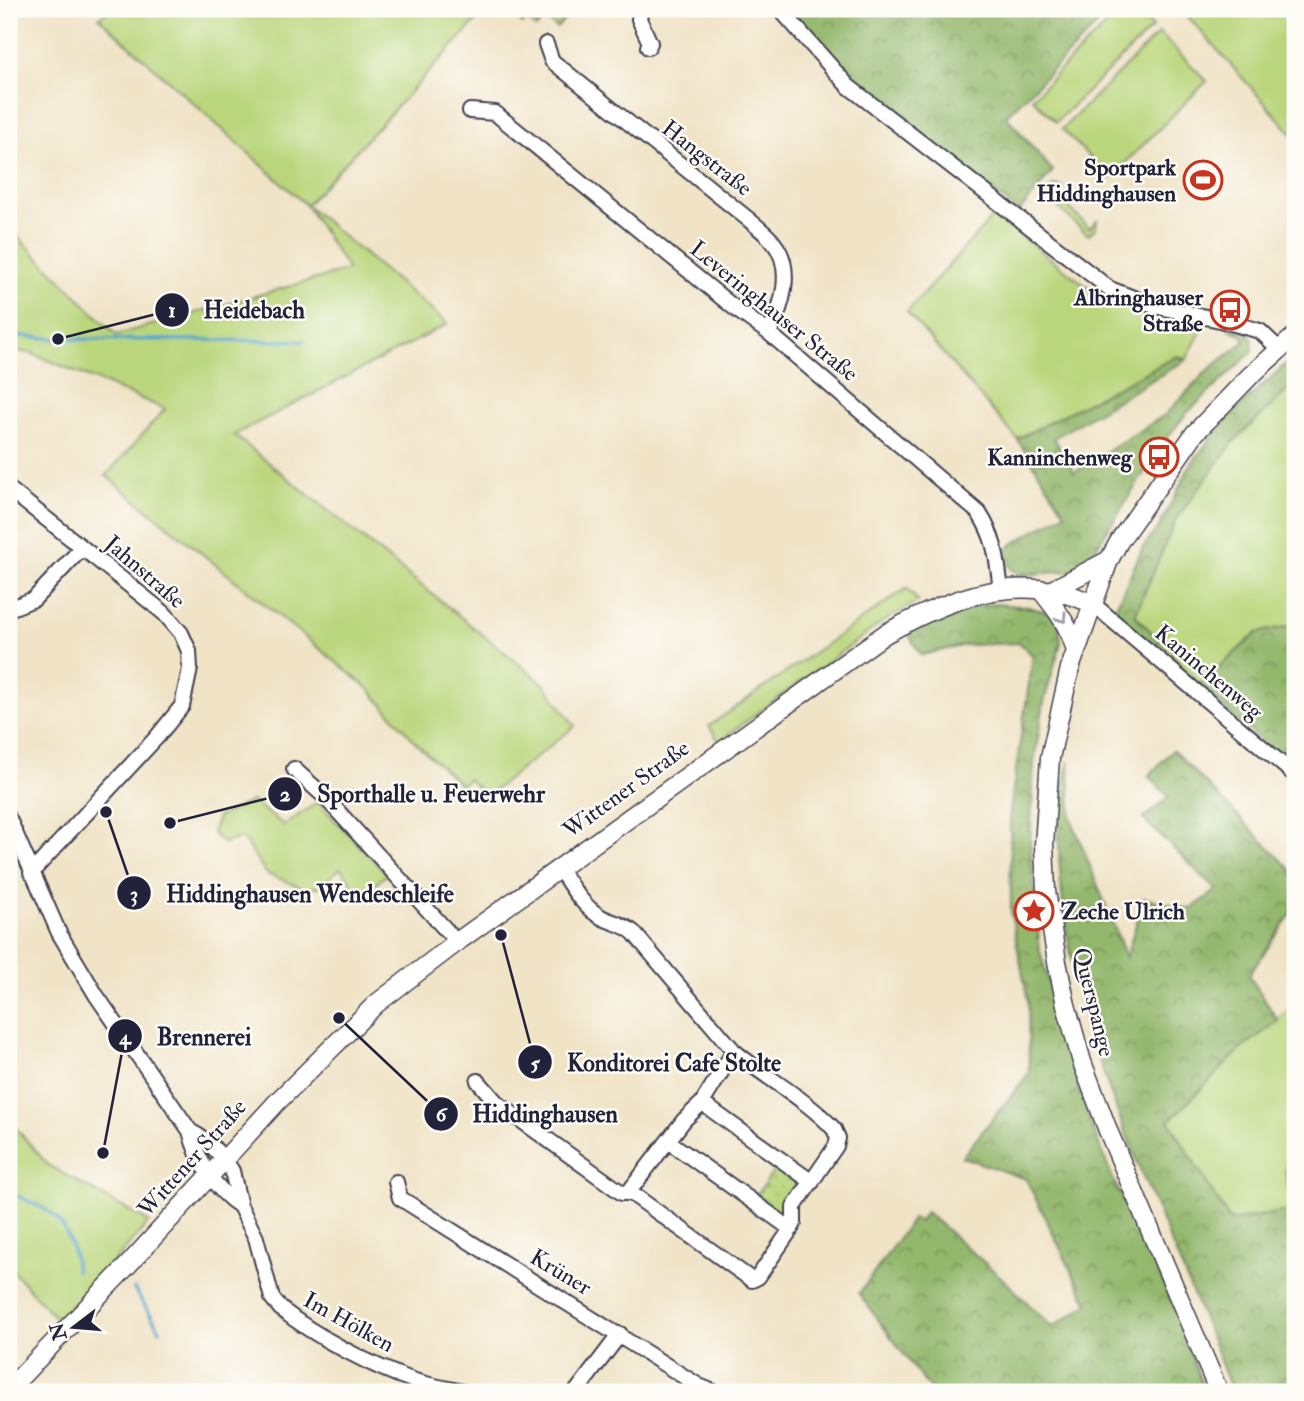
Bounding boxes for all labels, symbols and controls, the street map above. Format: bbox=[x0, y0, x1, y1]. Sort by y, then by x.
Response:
street label: Hangstraße bbox=[656, 114, 758, 203]
place label: Sportpark Hiddinghausen bbox=[1036, 153, 1177, 209]
sports icon: Sportpark Hiddinghausen bbox=[1182, 159, 1224, 201]
street label: Leveringhauser Straße bbox=[684, 234, 864, 388]
place label: Albringhauser Straße bbox=[1073, 283, 1203, 338]
callout: Heidebach bbox=[154, 287, 319, 332]
bus stop icon: Albringhauser Straße bbox=[1209, 289, 1251, 331]
text: Heidebach bbox=[203, 295, 305, 326]
text: 1 bbox=[168, 297, 176, 324]
bus stop icon: Kanninchenweg bbox=[1138, 436, 1180, 478]
place label: Kanninchenweg bbox=[987, 443, 1134, 473]
street label: Jahnstraße bbox=[98, 528, 192, 615]
one-way arrow bbox=[1054, 610, 1066, 623]
street label: Kaninchenweg bbox=[1149, 618, 1270, 726]
street label: Wittener Straße bbox=[556, 733, 695, 845]
callout: Sporthalle u. Feuerwehr bbox=[268, 771, 559, 816]
text: Sporthalle u. Feuerwehr bbox=[317, 779, 546, 810]
text: 2 bbox=[280, 781, 291, 808]
callout: Hiddinghausen Wendeschleife bbox=[117, 871, 467, 916]
text: Hiddinghausen Wendeschleife bbox=[166, 879, 454, 910]
text: 3 bbox=[130, 881, 138, 908]
place icon: Zeche Ulrich bbox=[1013, 890, 1055, 932]
place label: Zeche Ulrich bbox=[1061, 897, 1185, 926]
street label: Querspange bbox=[1066, 945, 1122, 1060]
callout: Brennerei bbox=[108, 1014, 265, 1059]
text: Brennerei bbox=[157, 1022, 252, 1053]
text: 4 bbox=[118, 1024, 132, 1051]
callout: Konditorei Cafe Stolte bbox=[517, 1040, 795, 1085]
text: Konditorei Cafe Stolte bbox=[567, 1048, 781, 1079]
text: 5 bbox=[530, 1050, 540, 1077]
callout: Hiddinghausen bbox=[423, 1091, 632, 1136]
street label: Wittener Straße bbox=[131, 1093, 253, 1224]
text: Hiddinghausen bbox=[472, 1099, 618, 1130]
text: 6 bbox=[436, 1101, 448, 1128]
street label: Krüner bbox=[525, 1242, 597, 1302]
street label: Im Hölken bbox=[298, 1285, 400, 1359]
north arrow bbox=[38, 1292, 108, 1362]
text: N bbox=[44, 1319, 73, 1344]

